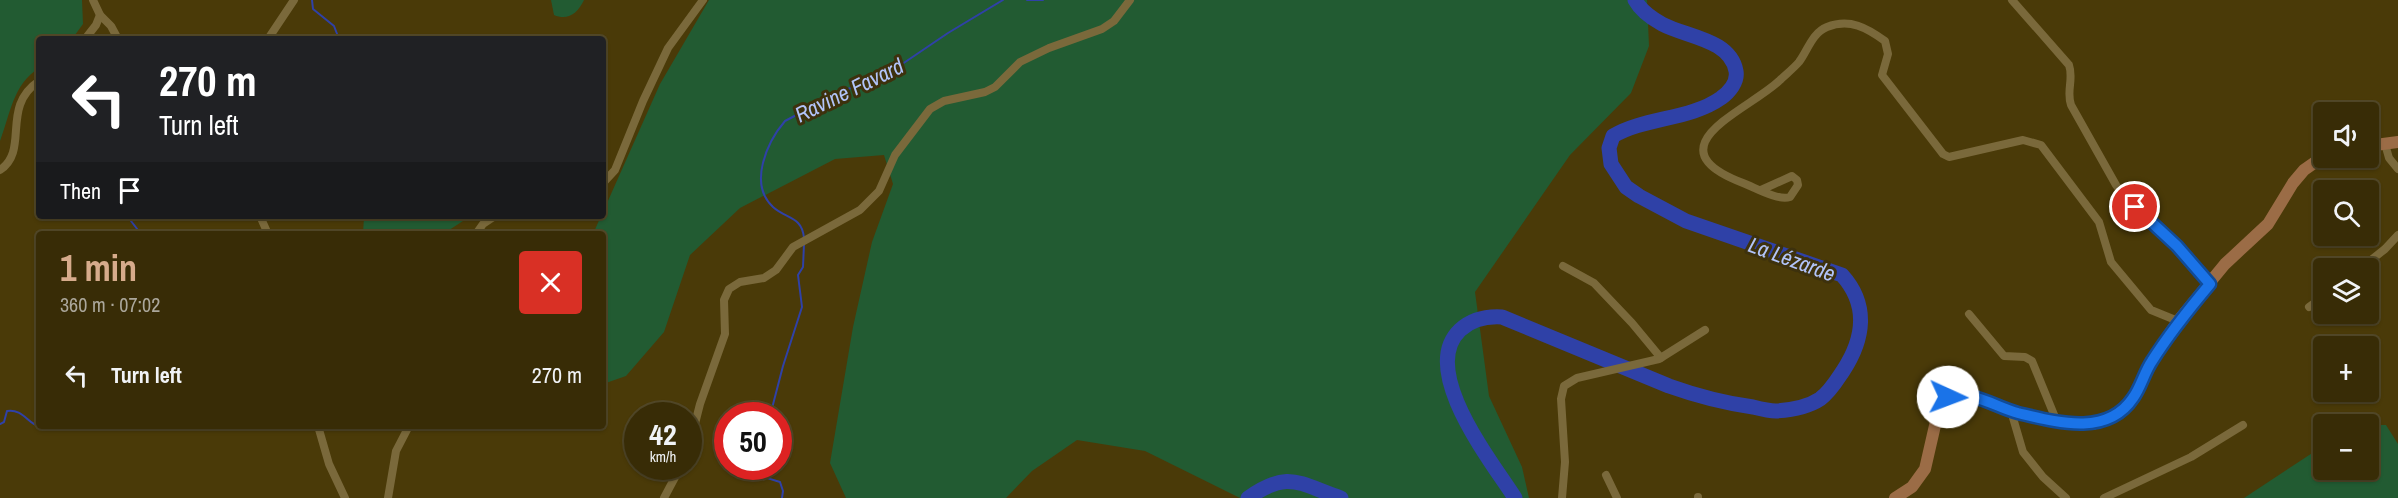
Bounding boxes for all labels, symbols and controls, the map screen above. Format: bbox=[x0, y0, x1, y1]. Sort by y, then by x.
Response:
water label: Ravine Favard bbox=[790, 50, 909, 129]
text: 270 m bbox=[159, 53, 257, 109]
icon: left bbox=[60, 60, 138, 138]
map controls bbox=[2313, 102, 2379, 480]
button: sound bbox=[2313, 102, 2379, 168]
text: Turn left bbox=[159, 107, 238, 143]
icon: arrive bbox=[113, 174, 146, 207]
text: Then bbox=[60, 176, 101, 206]
button: search bbox=[2313, 180, 2379, 246]
pin bbox=[2109, 181, 2160, 232]
icon: arrive bbox=[2118, 190, 2151, 223]
water label: La Lézarde bbox=[1744, 229, 1840, 289]
text: 1 min bbox=[60, 244, 137, 292]
button: close bbox=[519, 251, 582, 314]
button: layers bbox=[2313, 258, 2379, 324]
text: 360 m · 07:02 bbox=[60, 291, 160, 318]
button: + bbox=[2313, 336, 2379, 402]
icon: left bbox=[60, 359, 93, 392]
text: Turn left bbox=[111, 360, 182, 390]
text: 270 m bbox=[532, 360, 582, 390]
position arrow bbox=[1916, 365, 1980, 429]
speed limit sign: 50 bbox=[714, 402, 792, 480]
text: 42 bbox=[649, 414, 677, 454]
button: − bbox=[2313, 414, 2379, 480]
text: km/h bbox=[650, 446, 676, 467]

